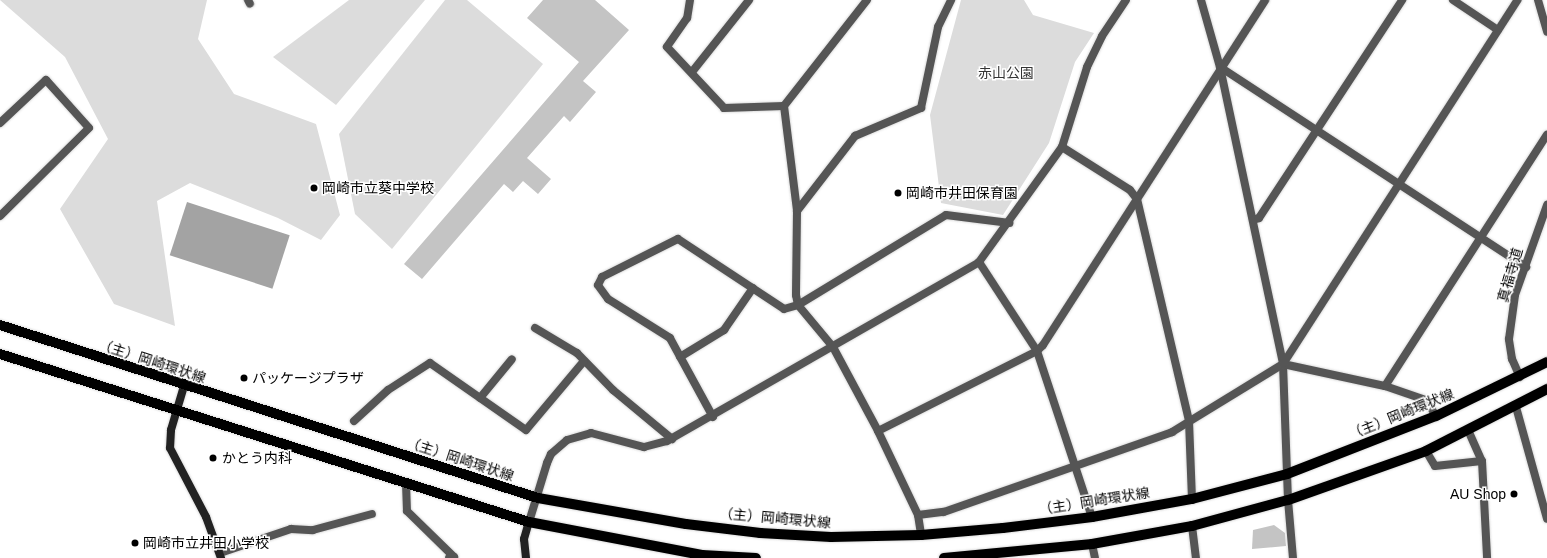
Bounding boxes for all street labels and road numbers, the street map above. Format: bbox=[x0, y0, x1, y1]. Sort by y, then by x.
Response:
street label: 真福寺道 bbox=[1494, 246, 1526, 304]
street label: （主）岡崎環状線 bbox=[96, 336, 208, 386]
street label: （主）岡崎環状線 bbox=[1346, 385, 1456, 443]
street label: （主）岡崎環状線 bbox=[404, 434, 516, 484]
street label: （主）岡崎環状線 bbox=[1037, 484, 1151, 518]
street label: （主）岡崎環状線 bbox=[718, 505, 832, 531]

